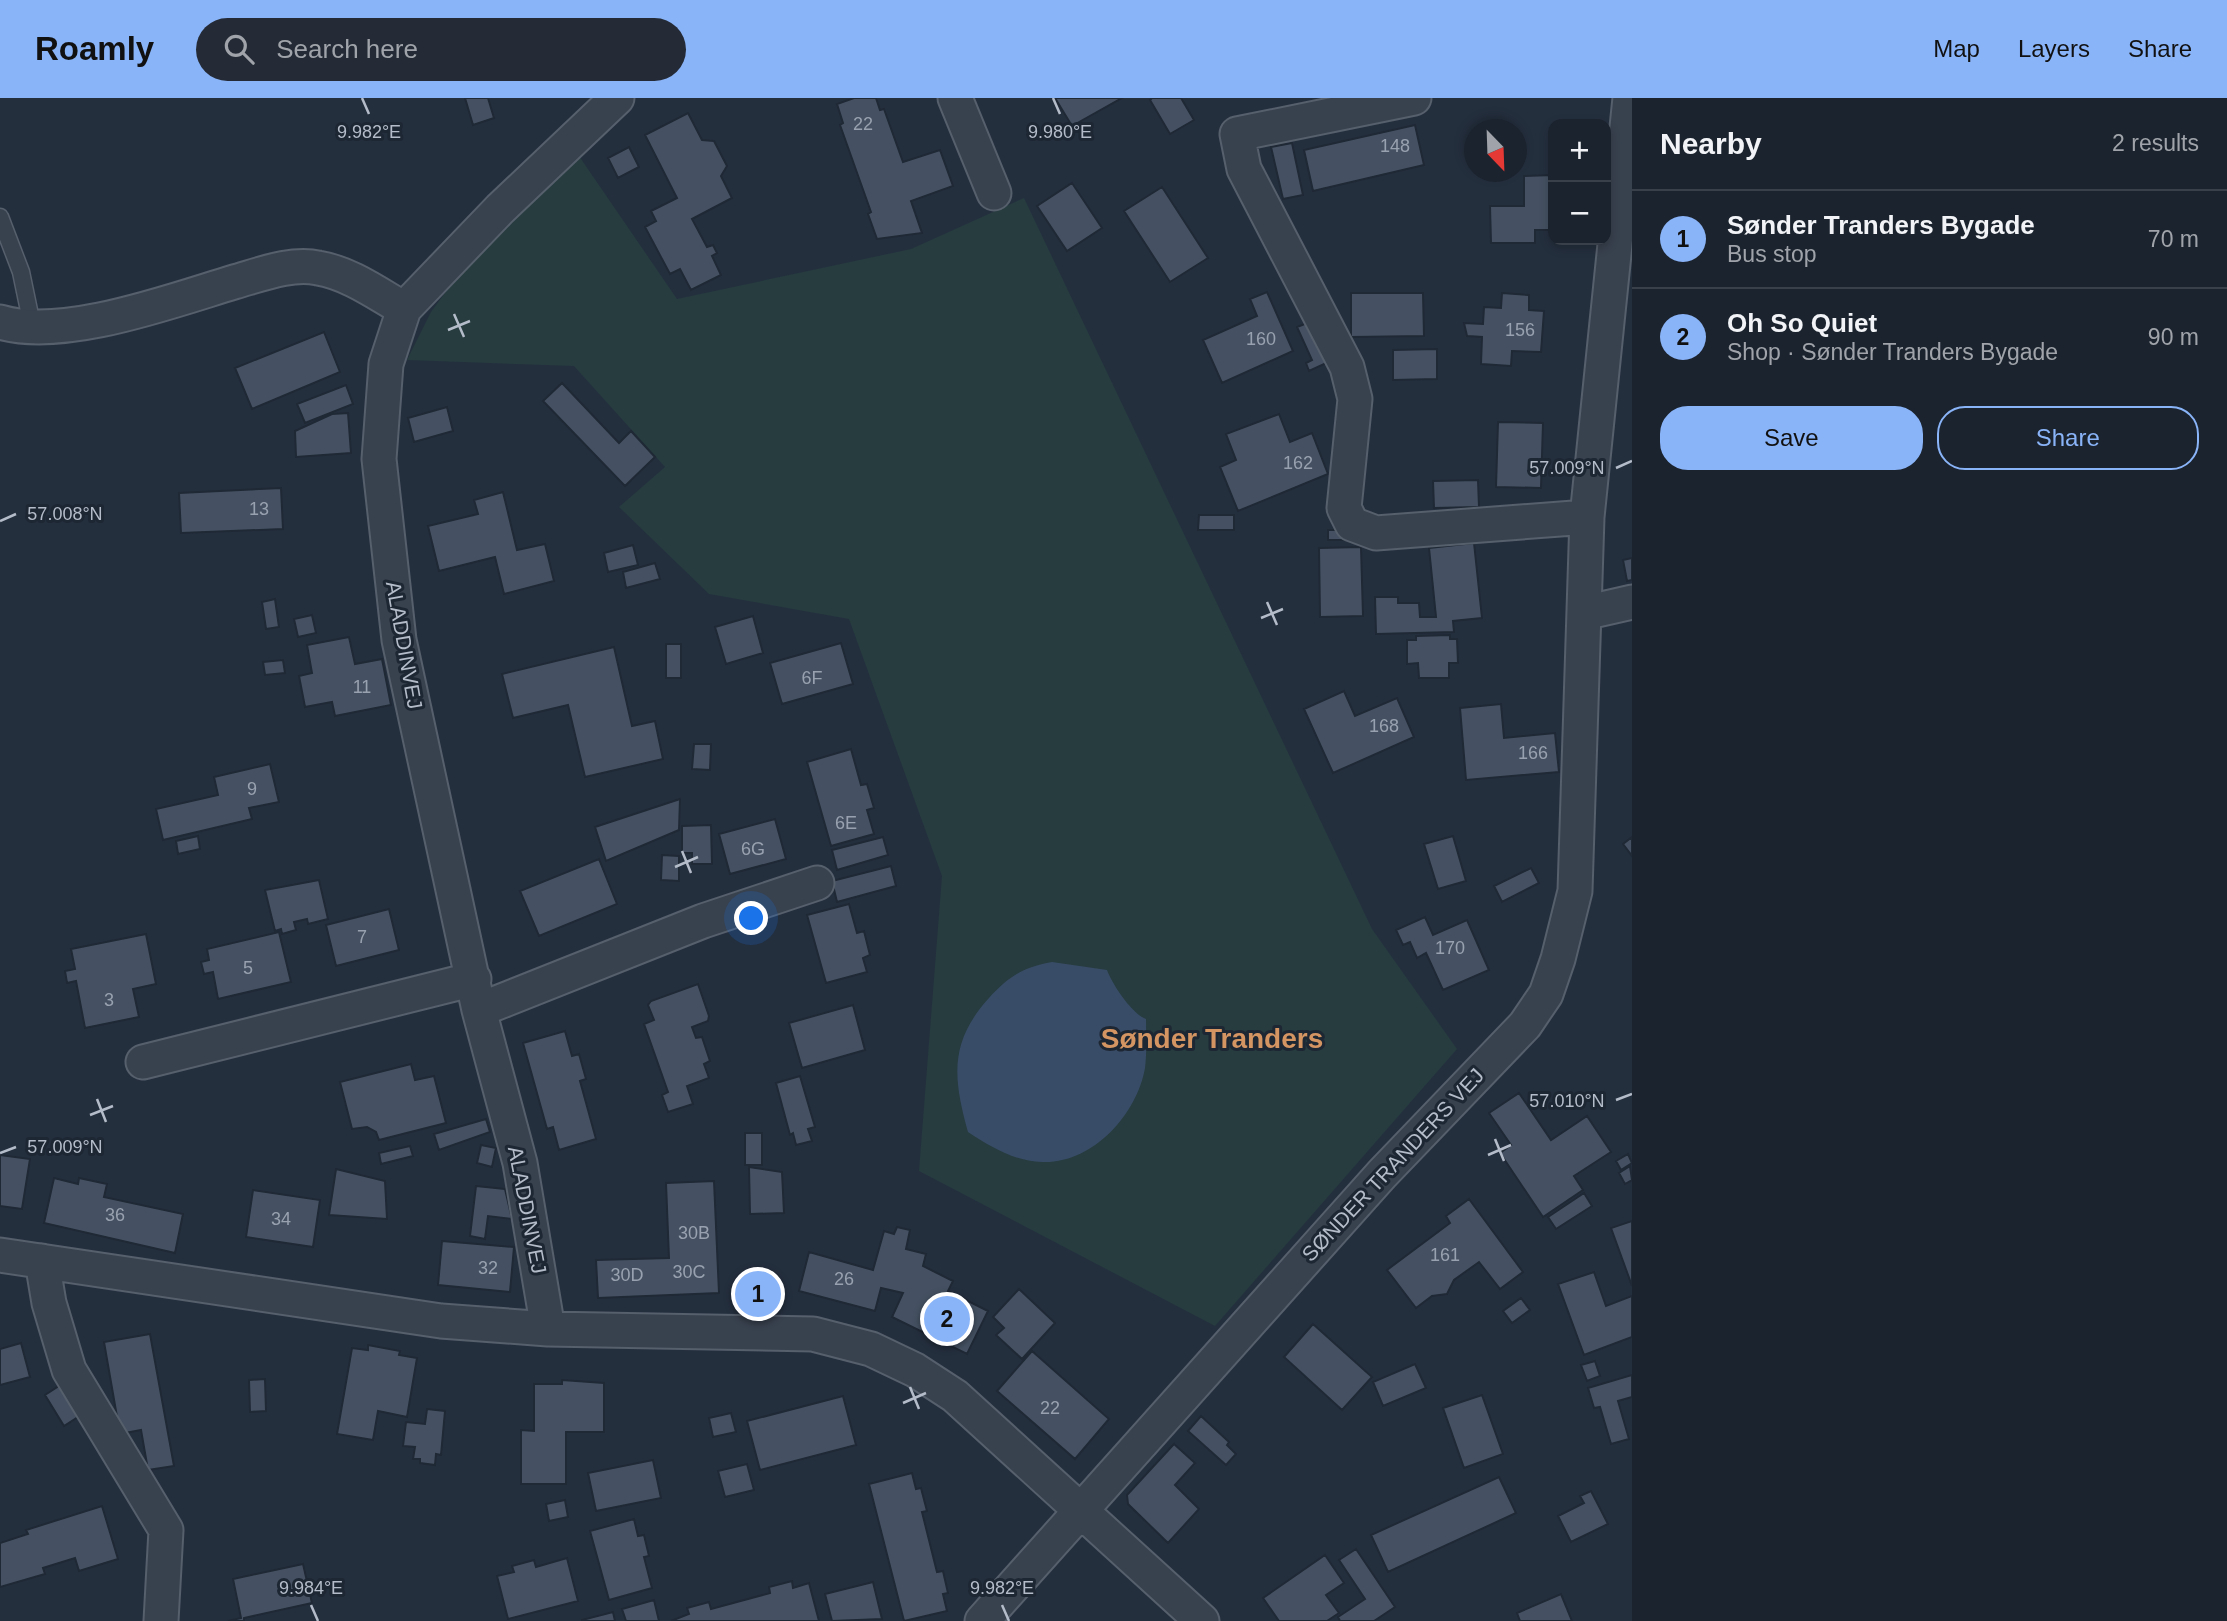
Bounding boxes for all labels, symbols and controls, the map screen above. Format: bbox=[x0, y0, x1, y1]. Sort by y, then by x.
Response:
search box bbox=[196, 18, 686, 81]
text: Roamly bbox=[35, 30, 154, 67]
icon: search bbox=[220, 30, 258, 68]
text: Search here bbox=[276, 34, 418, 64]
text: Map bbox=[1933, 35, 1980, 62]
text: Layers bbox=[2018, 35, 2090, 62]
text: Share bbox=[2128, 35, 2192, 62]
house number: 22 bbox=[853, 114, 873, 134]
north arrow bbox=[1464, 119, 1527, 182]
map controls bbox=[1548, 119, 1611, 245]
button: + bbox=[1548, 119, 1611, 182]
text: 9.982°E bbox=[337, 122, 401, 142]
text: 9.980°E bbox=[1028, 122, 1092, 142]
text: Nearby bbox=[1660, 127, 1762, 160]
text: 2 results bbox=[2112, 130, 2199, 156]
house number: 148 bbox=[1380, 136, 1410, 156]
button: − bbox=[1548, 182, 1611, 245]
text: Sønder Tranders Bygade bbox=[1727, 210, 2035, 240]
text: 1 bbox=[1677, 226, 1689, 252]
text: 70 m bbox=[2148, 226, 2199, 252]
text: Bus stop bbox=[1727, 241, 1817, 267]
text: Oh So Quiet bbox=[1727, 308, 1877, 338]
house number: 156 bbox=[1505, 320, 1535, 340]
text: 2 bbox=[1677, 324, 1689, 350]
text: 90 m bbox=[2148, 324, 2199, 350]
house number: 160 bbox=[1246, 329, 1276, 349]
text: Shop · Sønder Tranders Bygade bbox=[1727, 339, 2058, 365]
button: Save bbox=[1660, 406, 1923, 470]
button: Share bbox=[1937, 406, 2199, 470]
house number: 162 bbox=[1283, 453, 1313, 473]
text: 57.009°N bbox=[1529, 458, 1605, 478]
house number: 13 bbox=[249, 499, 269, 519]
text: 57.008°N bbox=[27, 504, 103, 524]
street label: ALADDINVEJ bbox=[382, 579, 427, 711]
house number: 6F bbox=[801, 668, 823, 688]
house number: 11 bbox=[353, 677, 371, 697]
house number: 168 bbox=[1369, 716, 1399, 736]
house number: 166 bbox=[1518, 743, 1548, 763]
house number: 9 bbox=[247, 779, 257, 799]
house number: 6E bbox=[835, 813, 857, 833]
house number: 6G bbox=[741, 839, 765, 859]
your location bbox=[734, 901, 768, 935]
house number: 7 bbox=[357, 927, 367, 947]
house number: 170 bbox=[1435, 938, 1465, 958]
house number: 5 bbox=[243, 958, 253, 978]
house number: 3 bbox=[104, 990, 114, 1010]
district label: Sønder Tranders bbox=[1101, 1023, 1323, 1054]
street label: SØNDER TRANDERS VEJ bbox=[1297, 1064, 1488, 1266]
text: 57.010°N bbox=[1529, 1091, 1605, 1111]
text: 57.009°N bbox=[27, 1137, 103, 1157]
street label: ALADDINVEJ bbox=[504, 1144, 551, 1276]
house number: 36 bbox=[105, 1205, 125, 1225]
house number: 34 bbox=[271, 1209, 291, 1229]
house number: 30B bbox=[678, 1223, 710, 1243]
house number: 161 bbox=[1430, 1245, 1460, 1265]
house number: 32 bbox=[478, 1258, 498, 1278]
house number: 30C bbox=[672, 1262, 706, 1282]
house number: 30D bbox=[610, 1265, 644, 1285]
pin: 1 bbox=[735, 1268, 781, 1320]
house number: 26 bbox=[834, 1269, 854, 1289]
pin: 2 bbox=[924, 1293, 970, 1345]
house number: 22 bbox=[1040, 1398, 1060, 1418]
text: 9.984°E bbox=[279, 1578, 343, 1598]
text: 9.982°E bbox=[970, 1578, 1034, 1598]

